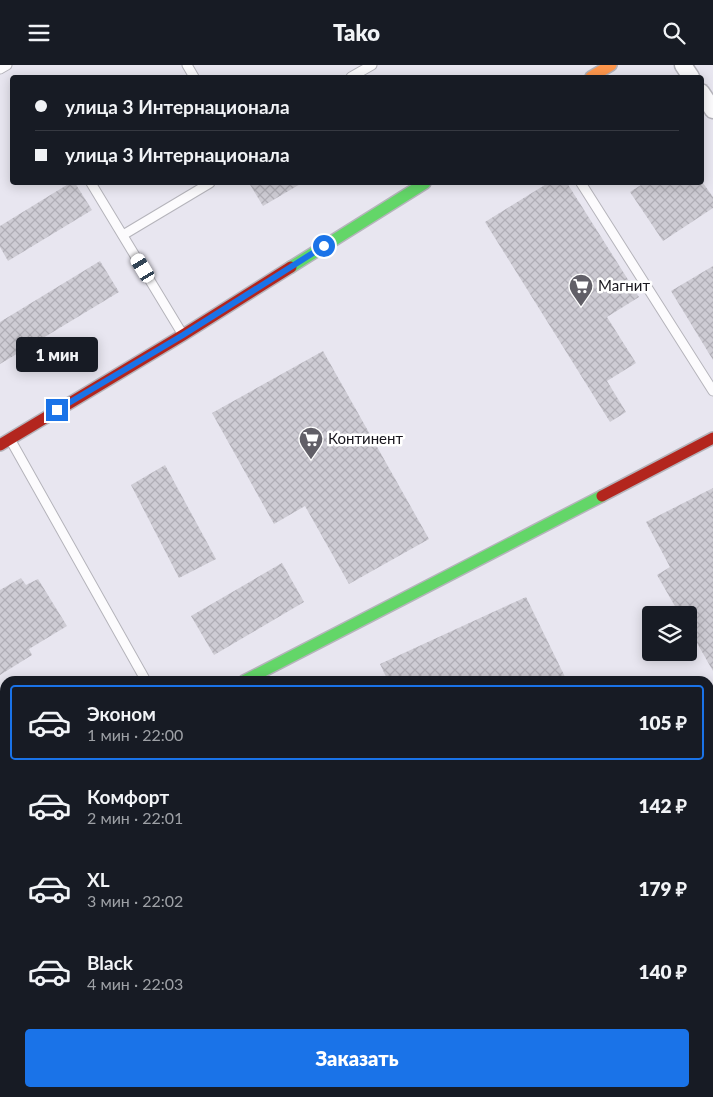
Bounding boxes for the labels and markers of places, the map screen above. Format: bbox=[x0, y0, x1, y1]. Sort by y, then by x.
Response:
supermarket icon: Магнит bbox=[568, 273, 594, 307]
place label: Магнит bbox=[598, 276, 650, 294]
supermarket icon: Континент bbox=[298, 426, 324, 460]
place label: Континент bbox=[328, 429, 403, 447]

